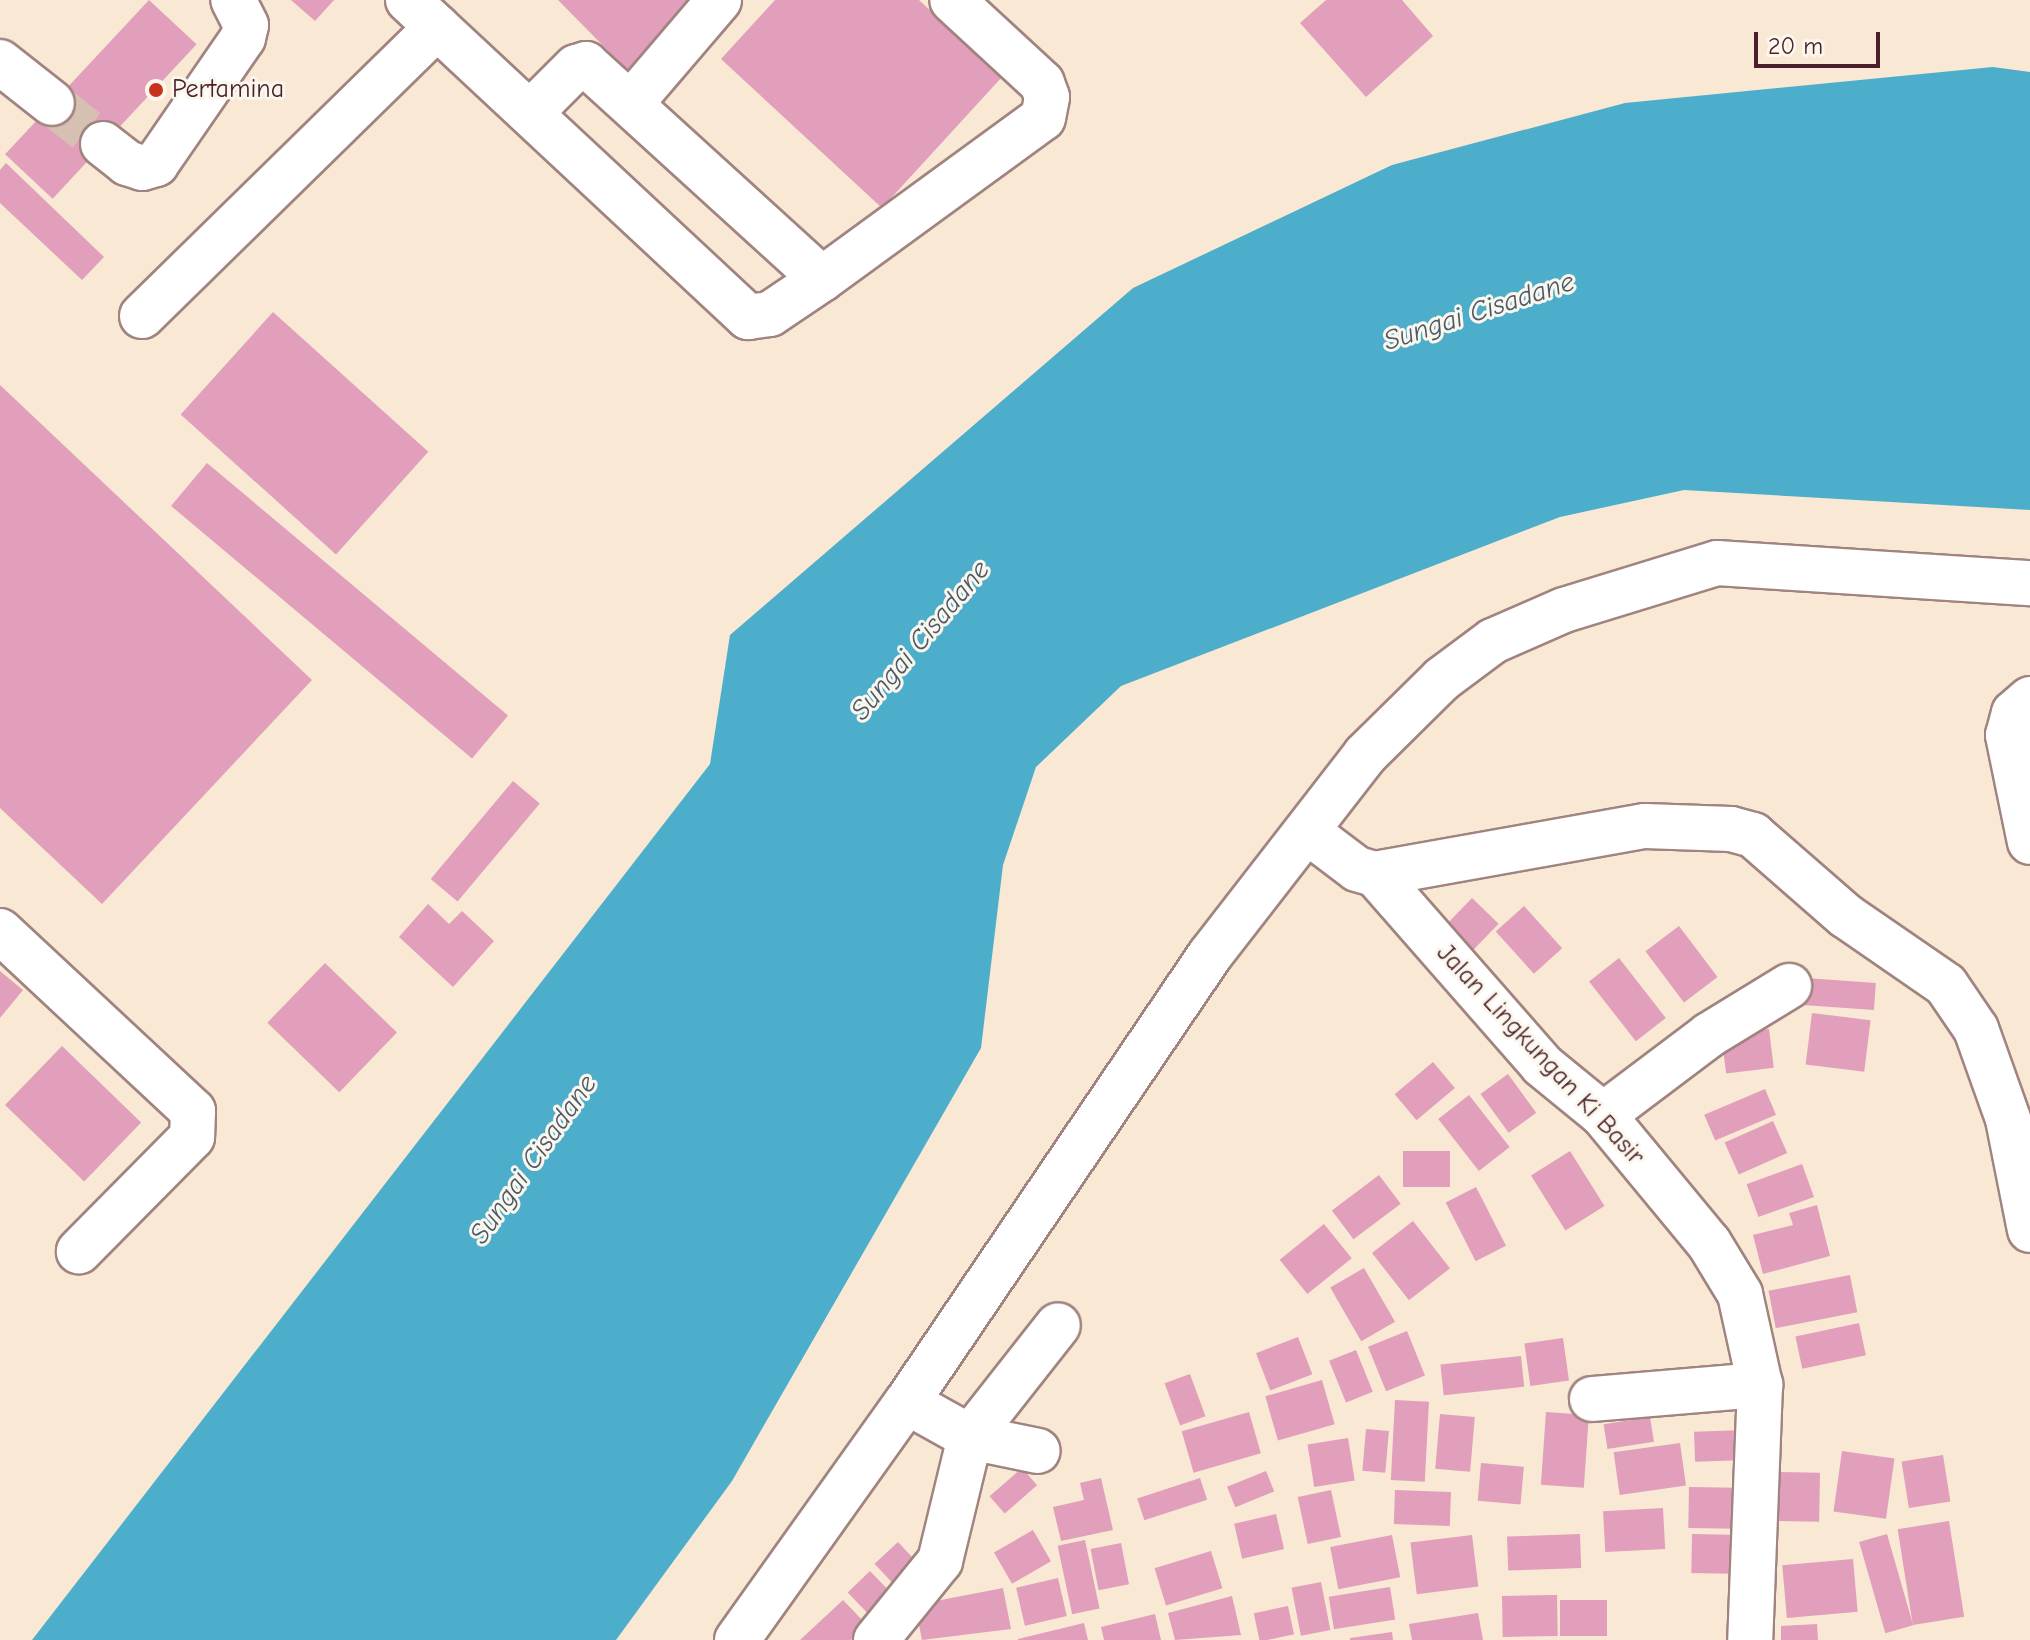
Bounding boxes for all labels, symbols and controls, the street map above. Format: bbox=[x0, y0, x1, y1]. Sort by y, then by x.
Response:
scale bar bbox=[1758, 16, 1884, 66]
text: 20 m bbox=[1768, 32, 1823, 60]
place label: Pertamina bbox=[172, 74, 284, 106]
marker: Pertamina bbox=[147, 81, 165, 99]
water label: Sungai Cisadane bbox=[1379, 264, 1579, 358]
water label: Sungai Cisadane bbox=[843, 553, 997, 727]
street label: Jalan Lingkungan Ki Basir bbox=[1429, 938, 1651, 1172]
water label: Sungai Cisadane bbox=[462, 1068, 604, 1250]

